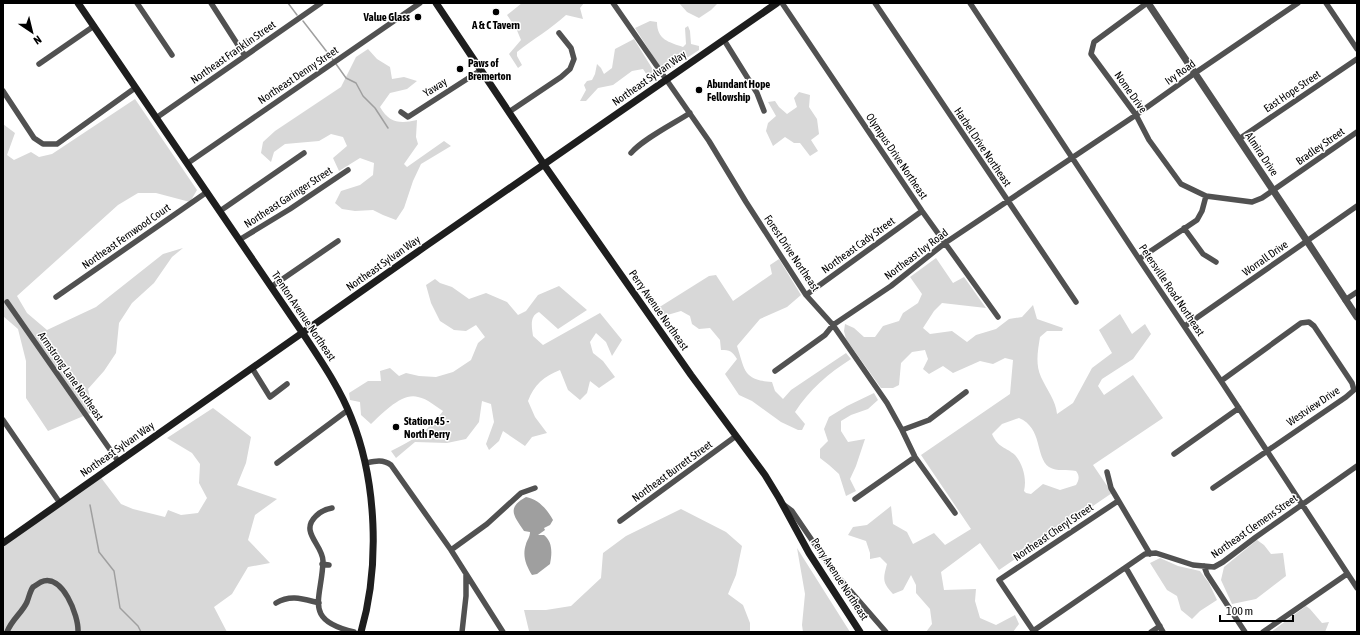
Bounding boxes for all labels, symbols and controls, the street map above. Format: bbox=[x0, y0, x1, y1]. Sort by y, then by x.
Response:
marker: A & C Tavern bbox=[491, 7, 501, 17]
place label: Value Glass bbox=[362, 11, 410, 23]
north arrow bbox=[12, 12, 52, 52]
marker: Value Glass bbox=[413, 12, 423, 22]
street label: Northeast Franklin Street bbox=[188, 18, 278, 86]
place label: A & C Tavern bbox=[471, 19, 520, 31]
text: N bbox=[32, 33, 44, 47]
street label: Northeast Denny Street bbox=[256, 44, 340, 106]
street label: Northeast Sylvan Way bbox=[610, 48, 689, 108]
place label: Paws of Bremerton bbox=[468, 57, 511, 82]
street label: Ivy Road bbox=[1162, 57, 1198, 87]
marker: Paws of Bremerton bbox=[455, 64, 465, 74]
street label: East Hope Street bbox=[1261, 68, 1323, 114]
street label: Nome Drive bbox=[1112, 69, 1150, 115]
street label: Yaway bbox=[421, 75, 449, 99]
place label: Abundant Hope Fellowship bbox=[706, 78, 770, 103]
marker: Abundant Hope Fellowship bbox=[694, 85, 704, 95]
street label: Harbel Drive Northeast bbox=[952, 105, 1014, 189]
street label: Olympus Drive Northeast bbox=[864, 111, 930, 201]
street label: Bradley Street bbox=[1293, 125, 1347, 167]
street label: Almira Drive bbox=[1243, 130, 1281, 178]
street label: Northeast Garinger Street bbox=[242, 164, 334, 230]
street label: Northeast Fernwood Court bbox=[80, 201, 172, 271]
street label: Forest Drive Northeast bbox=[762, 213, 822, 293]
street label: Northeast Cady Street bbox=[819, 214, 897, 276]
street label: Northeast Ivy Road bbox=[882, 226, 950, 282]
street label: Northeast Sylvan Way bbox=[344, 233, 423, 293]
street label: Worrall Drive bbox=[1240, 238, 1290, 278]
street label: Petersville Road Northeast bbox=[1137, 242, 1207, 338]
street label: Perry Avenue Northeast bbox=[627, 268, 691, 352]
street label: Trenton Avenue Northeast bbox=[270, 269, 338, 363]
street label: Armstrong Lane Northeast bbox=[36, 329, 106, 423]
street label: Westview Drive bbox=[1284, 384, 1342, 428]
place label: Station 45 - North Perry bbox=[404, 415, 451, 440]
street label: Northeast Sylvan Way bbox=[78, 419, 157, 479]
marker: Station 45 - North Perry bbox=[391, 422, 401, 432]
street label: Northeast Burrett Street bbox=[630, 438, 714, 504]
street label: Northeast Clemens Street bbox=[1209, 492, 1299, 560]
street label: Northeast Cheryl Street bbox=[1011, 501, 1095, 563]
street label: Perry Avenue Northeast bbox=[809, 536, 871, 622]
scale bar bbox=[1220, 597, 1293, 623]
text: 100 m bbox=[1226, 604, 1253, 618]

